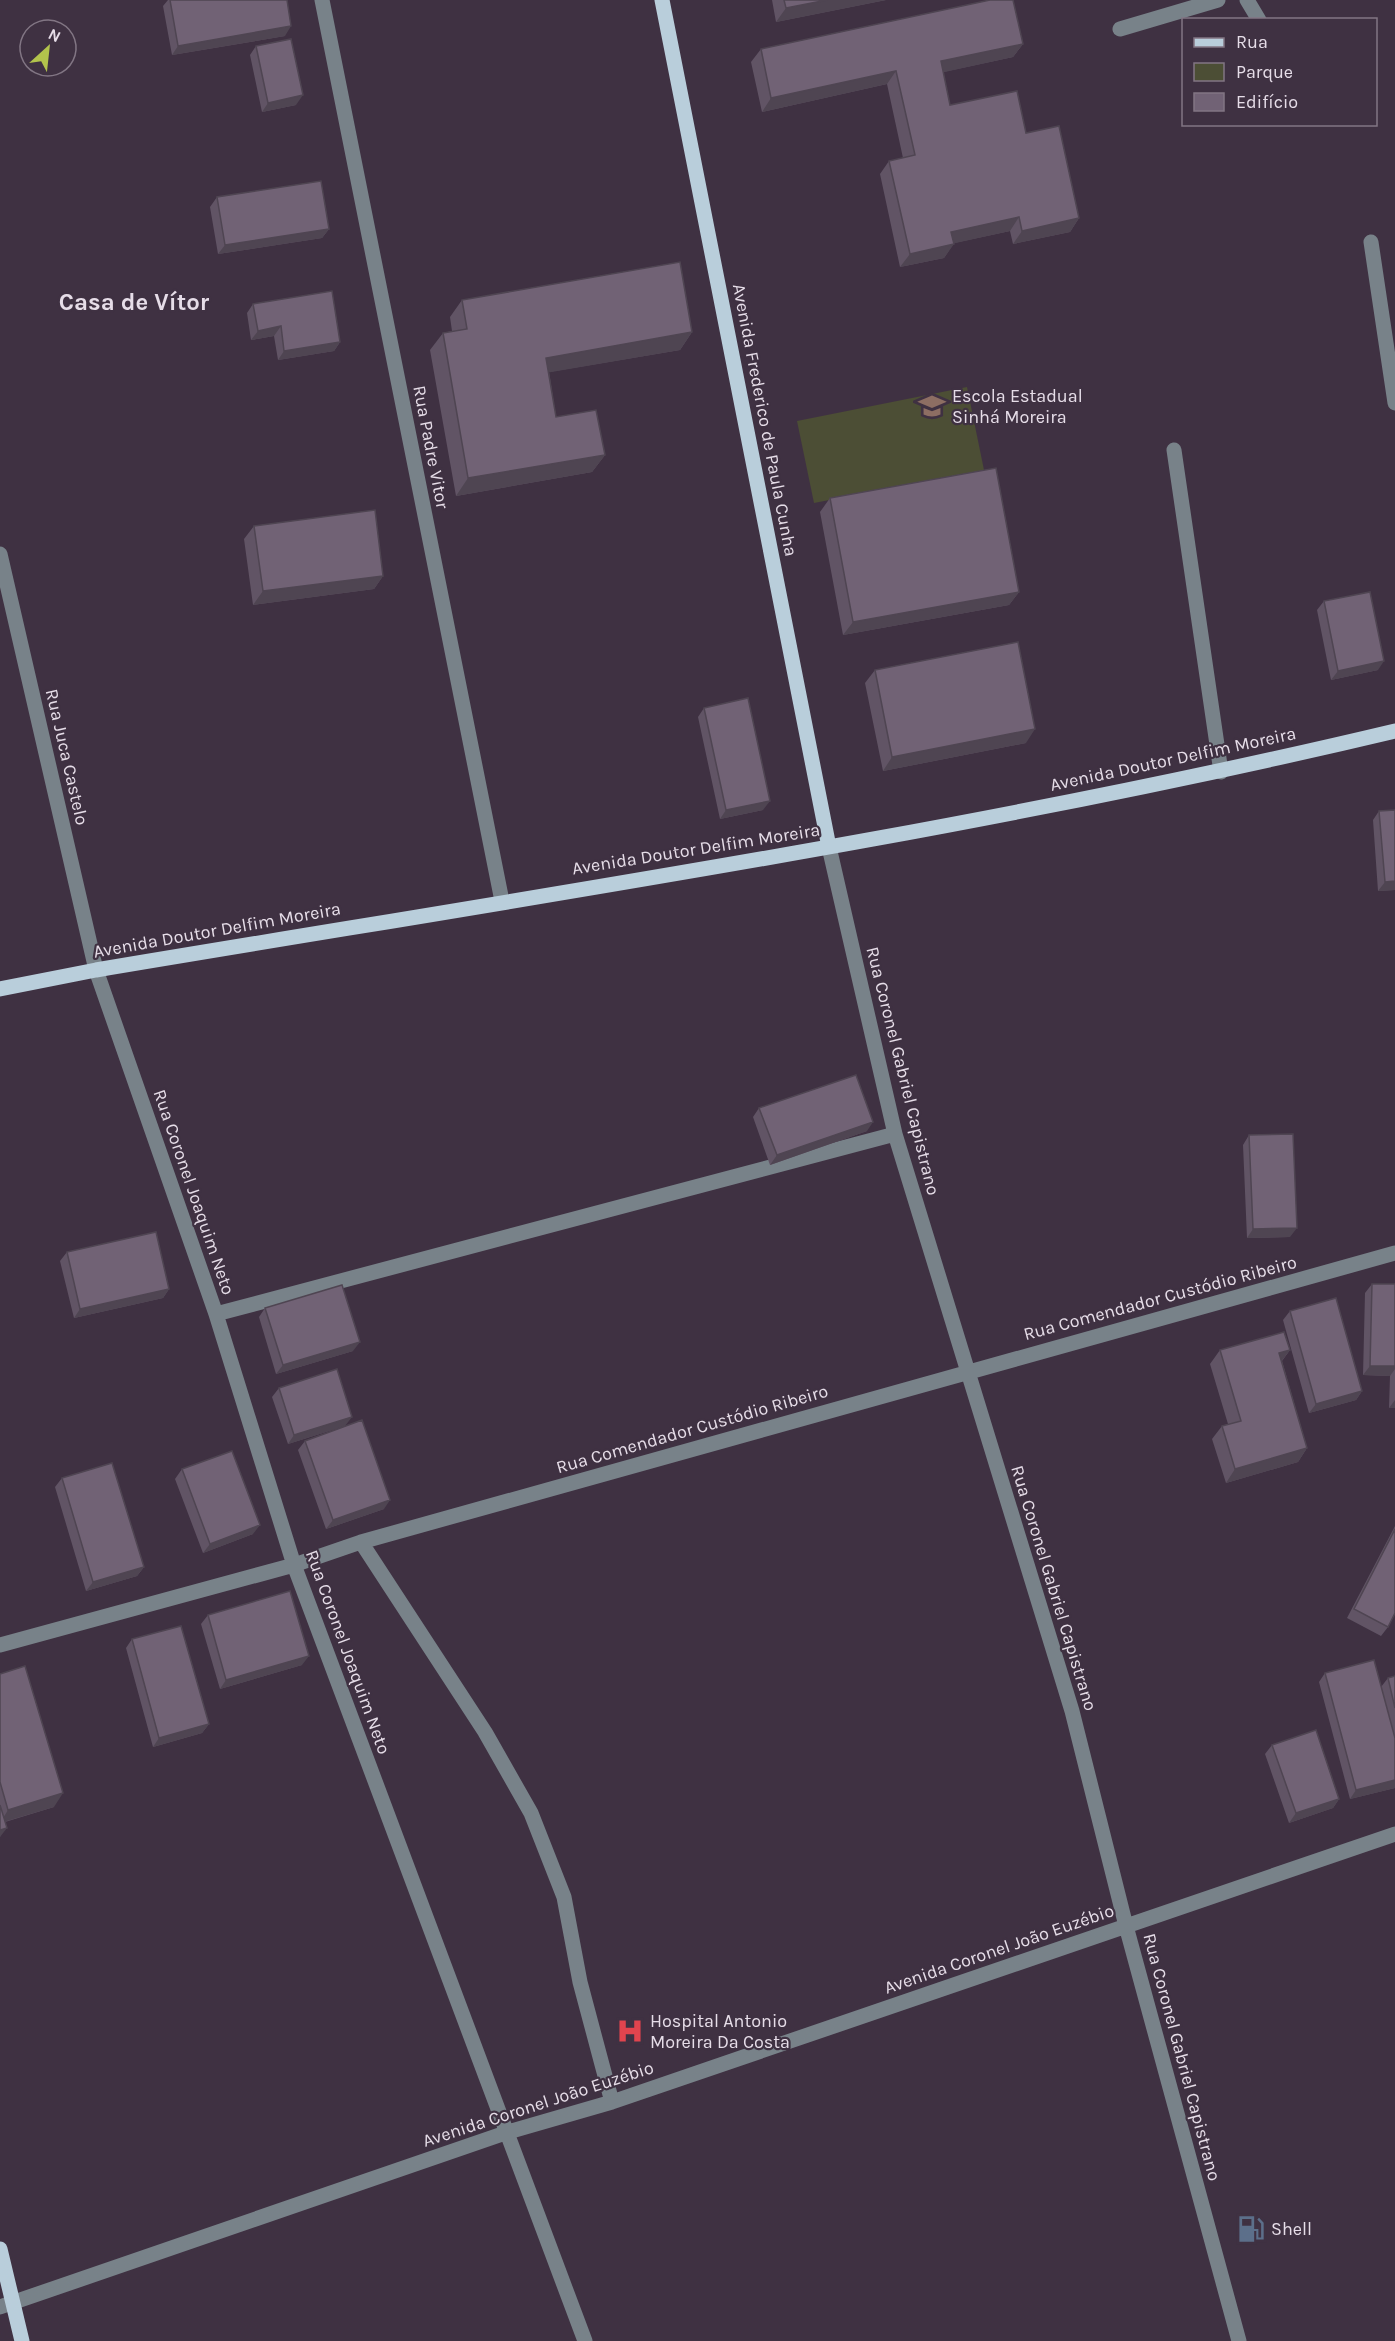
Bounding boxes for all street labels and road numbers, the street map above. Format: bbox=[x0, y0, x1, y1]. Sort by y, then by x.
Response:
street label: Avenida Frederico de Paula Cunha bbox=[728, 282, 802, 558]
street label: Rua Padre Vitor bbox=[408, 383, 454, 511]
street label: Rua Juca Castelo bbox=[41, 687, 93, 827]
street label: Avenida Doutor Delfim Moreira bbox=[1048, 722, 1298, 796]
street label: Avenida Doutor Delfim Moreira bbox=[570, 819, 822, 879]
street label: Avenida Doutor Delfim Moreira bbox=[92, 897, 342, 963]
street label: Rua Coronel Gabriel Capistrano bbox=[861, 944, 945, 1198]
street label: Rua Coronel Joaquim Neto bbox=[148, 1086, 240, 1298]
street label: Rua Comendador Custódio Ribeiro bbox=[1021, 1251, 1299, 1345]
street label: Rua Comendador Custódio Ribeiro bbox=[553, 1380, 831, 1478]
street label: Rua Coronel Gabriel Capistrano bbox=[1006, 1463, 1102, 1713]
street label: Rua Coronel Joaquim Neto bbox=[301, 1547, 395, 1757]
street label: Avenida Coronel João Euzébio bbox=[881, 1899, 1117, 1999]
street label: Rua Coronel Gabriel Capistrano bbox=[1138, 1931, 1226, 2183]
street label: Avenida Coronel João Euzébio bbox=[420, 2056, 656, 2152]

